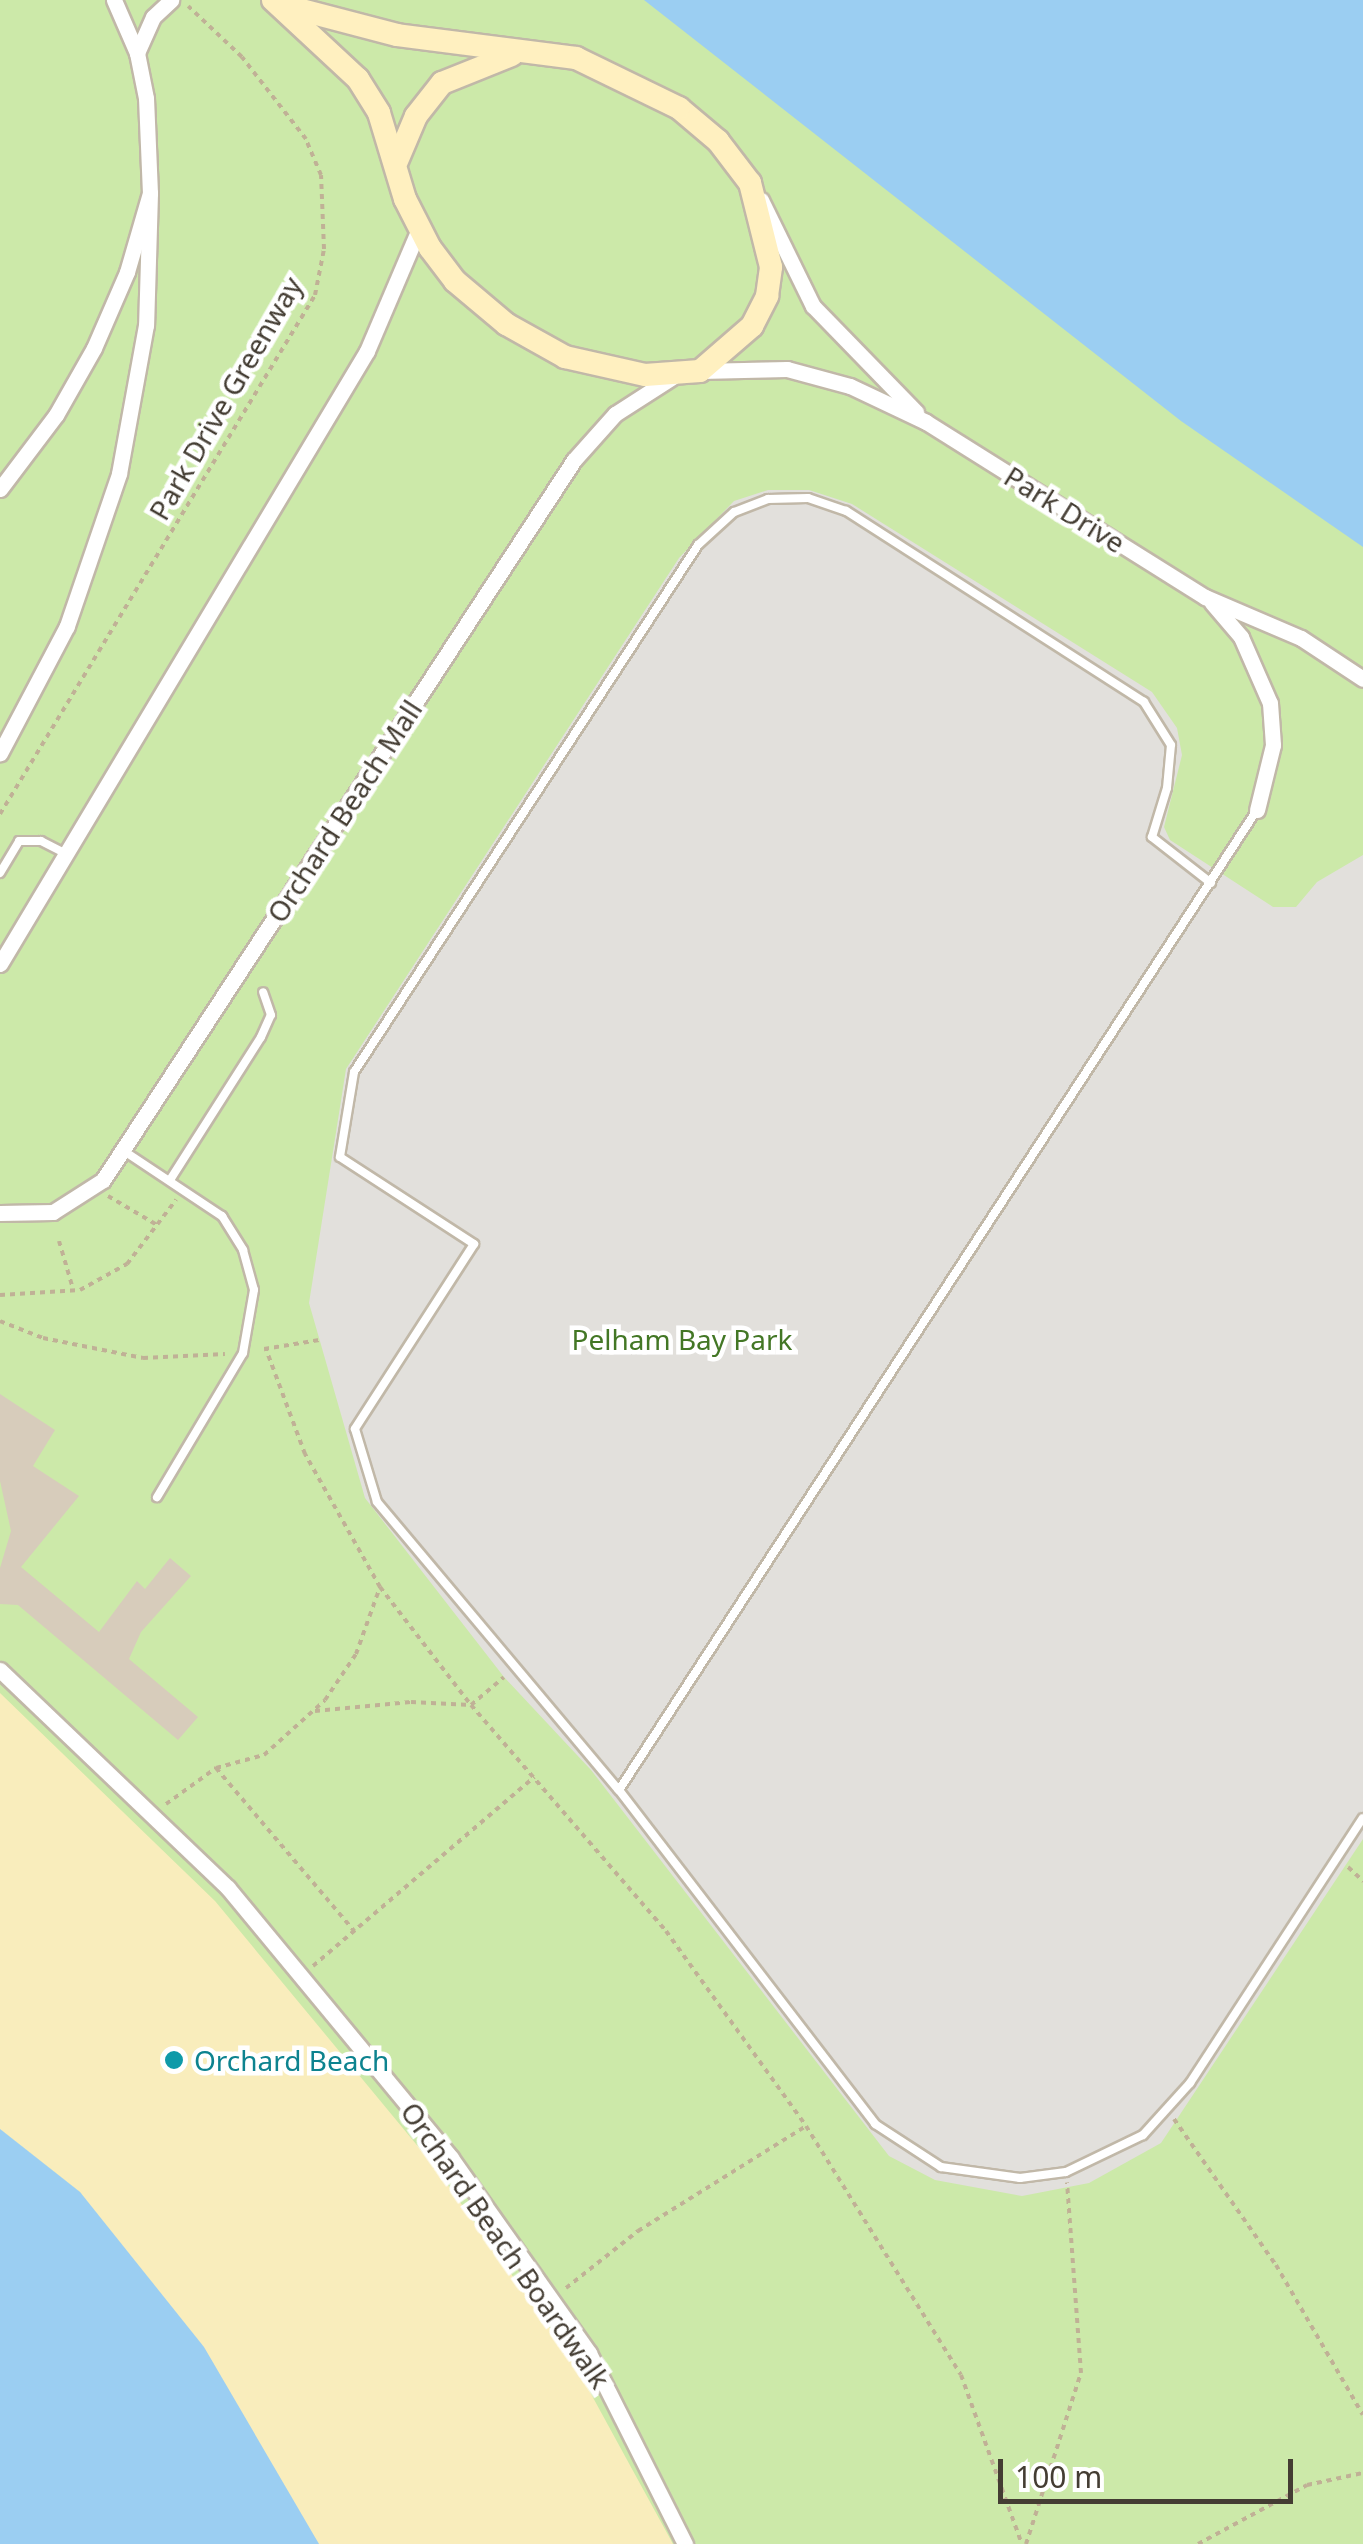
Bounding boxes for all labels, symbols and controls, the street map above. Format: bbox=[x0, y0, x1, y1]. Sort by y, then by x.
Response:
street label: Park Drive Greenway bbox=[142, 270, 308, 526]
street label: Park Drive bbox=[999, 459, 1131, 559]
street label: Orchard Beach Mall bbox=[260, 694, 428, 928]
park label: Pelham Bay Park bbox=[571, 1322, 793, 1356]
place label: Orchard Beach bbox=[194, 2043, 389, 2077]
marker: Orchard Beach bbox=[163, 2049, 185, 2071]
street label: Orchard Beach Boardwalk bbox=[394, 2095, 618, 2395]
scale bar bbox=[1003, 2439, 1298, 2501]
text: 100 m bbox=[1015, 2456, 1102, 2497]

